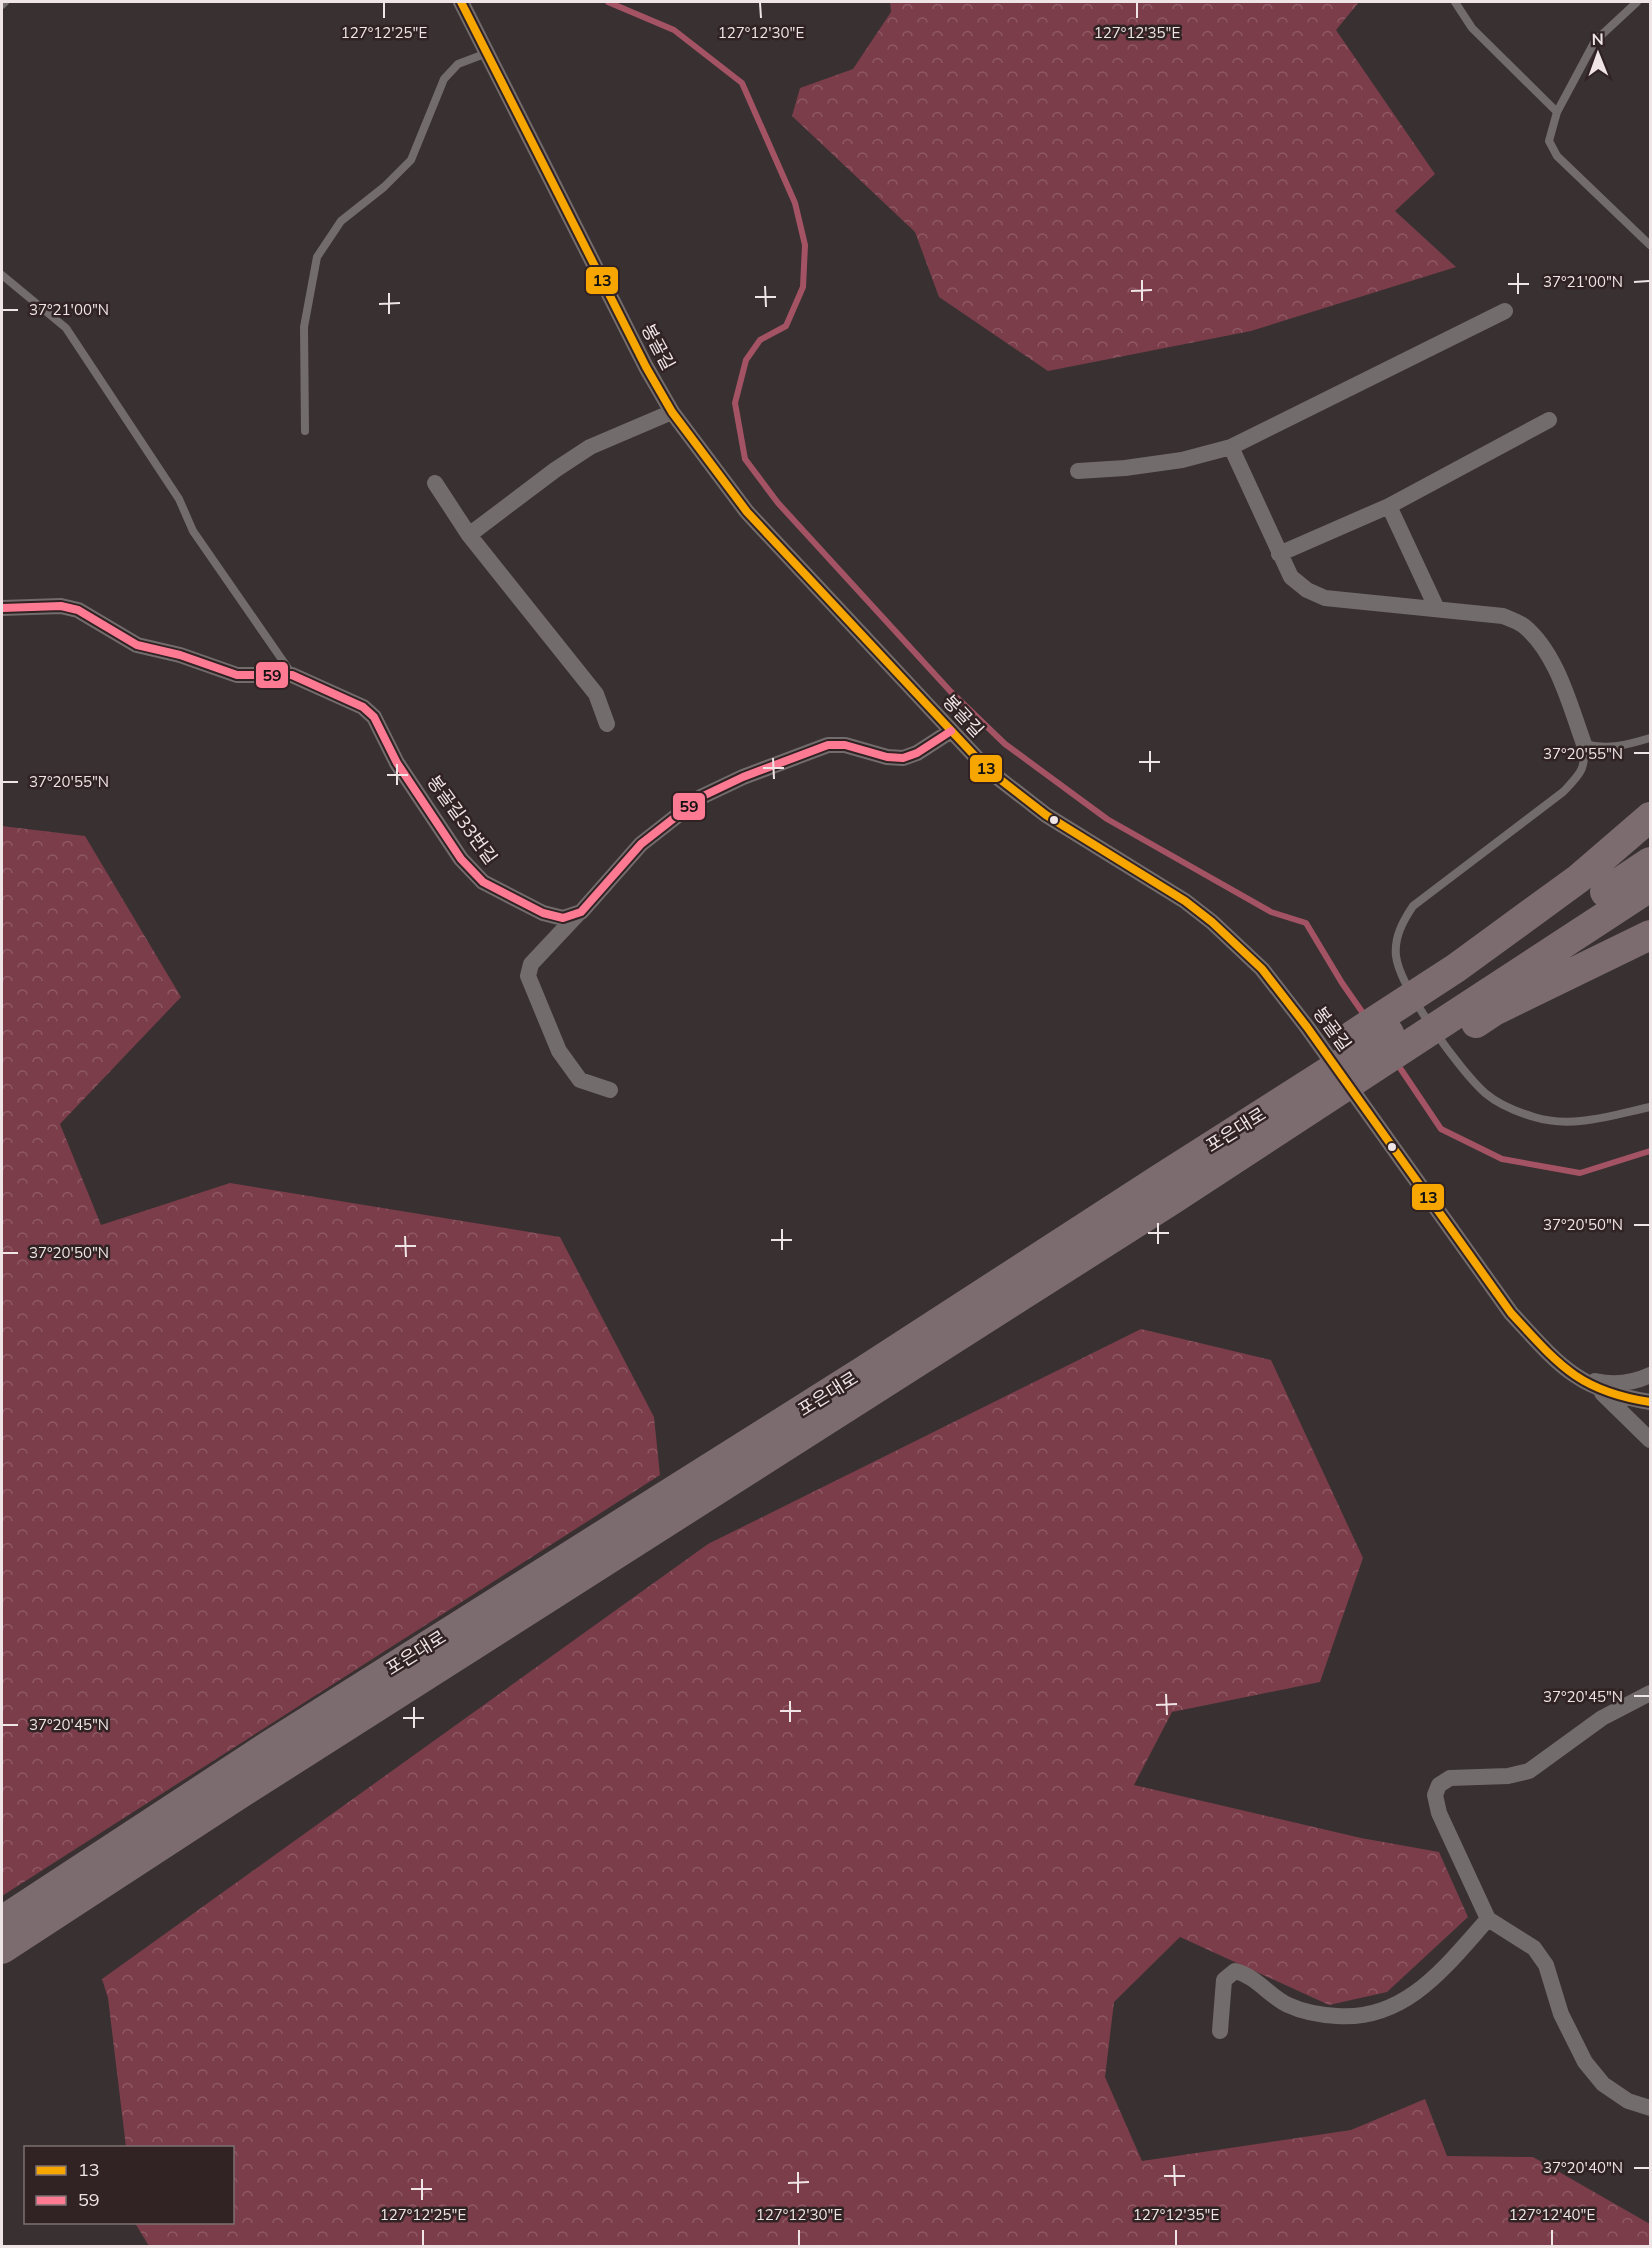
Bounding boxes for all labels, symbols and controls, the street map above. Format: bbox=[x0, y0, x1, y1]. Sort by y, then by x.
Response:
text: 127°12'25"E bbox=[341, 23, 427, 42]
text: 127°12'30"E bbox=[718, 23, 804, 42]
text: 127°12'35"E bbox=[1094, 23, 1180, 42]
north arrow bbox=[1568, 24, 1628, 84]
text: N bbox=[1592, 29, 1604, 49]
line badge: 13 bbox=[585, 266, 619, 295]
text: 13 bbox=[592, 270, 612, 290]
text: 37°21'00"N bbox=[1543, 272, 1623, 291]
text: 37°21'00"N bbox=[29, 300, 109, 319]
street label: 봉골길 bbox=[637, 319, 680, 374]
line badge: 59 bbox=[255, 661, 289, 689]
text: 59 bbox=[262, 665, 282, 685]
street label: 봉골길 bbox=[938, 690, 989, 742]
text: 37°20'55"N bbox=[1543, 744, 1623, 763]
line badge: 13 bbox=[969, 754, 1003, 783]
text: 13 bbox=[976, 758, 996, 778]
street label: 봉골길33번길 bbox=[422, 771, 502, 869]
text: 37°20'55"N bbox=[29, 772, 109, 791]
line badge: 59 bbox=[672, 792, 706, 821]
text: 59 bbox=[679, 796, 699, 816]
unlabelled marker bbox=[1048, 814, 1060, 826]
street label: 봉골길 bbox=[1308, 1002, 1356, 1056]
street label: 포은대로 bbox=[1202, 1102, 1270, 1157]
unlabelled marker bbox=[1386, 1141, 1398, 1153]
line badge: 13 bbox=[1411, 1183, 1445, 1211]
text: 13 bbox=[1418, 1187, 1438, 1207]
text: 37°20'50"N bbox=[1543, 1215, 1623, 1234]
text: 37°20'50"N bbox=[29, 1243, 109, 1262]
street label: 포은대로 bbox=[794, 1366, 862, 1421]
street label: 포은대로 bbox=[382, 1625, 450, 1680]
text: 37°20'45"N bbox=[1543, 1687, 1623, 1706]
text: 37°20'45"N bbox=[29, 1715, 109, 1734]
legend bbox=[24, 2146, 234, 2224]
text: 13 bbox=[78, 2158, 100, 2181]
text: 37°20'40"N bbox=[1543, 2158, 1623, 2177]
text: 59 bbox=[78, 2188, 100, 2211]
text: 127°12'25"E bbox=[380, 2205, 466, 2224]
text: 127°12'30"E bbox=[756, 2205, 842, 2224]
text: 127°12'35"E bbox=[1133, 2205, 1219, 2224]
text: 127°12'40"E bbox=[1509, 2205, 1595, 2224]

